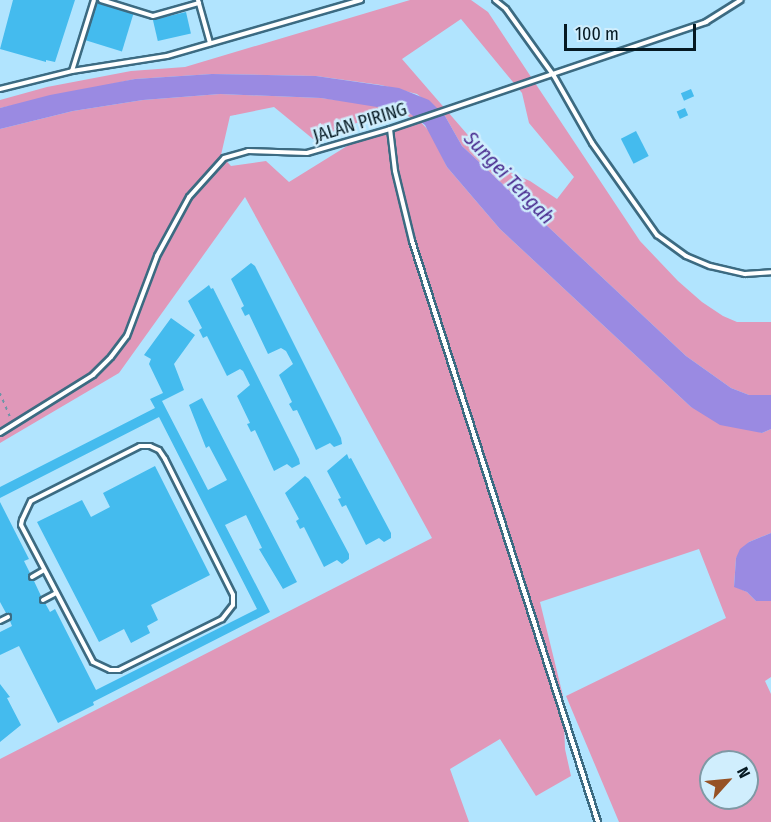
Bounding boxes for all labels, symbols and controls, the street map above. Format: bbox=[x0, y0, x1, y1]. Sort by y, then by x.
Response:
scale bar bbox=[567, 12, 699, 50]
text: 100 m bbox=[575, 23, 619, 45]
street label: JALAN PIRING bbox=[311, 99, 409, 147]
water label: Sungei Tengah bbox=[459, 127, 559, 229]
north arrow bbox=[699, 750, 759, 810]
text: N bbox=[733, 764, 754, 781]

